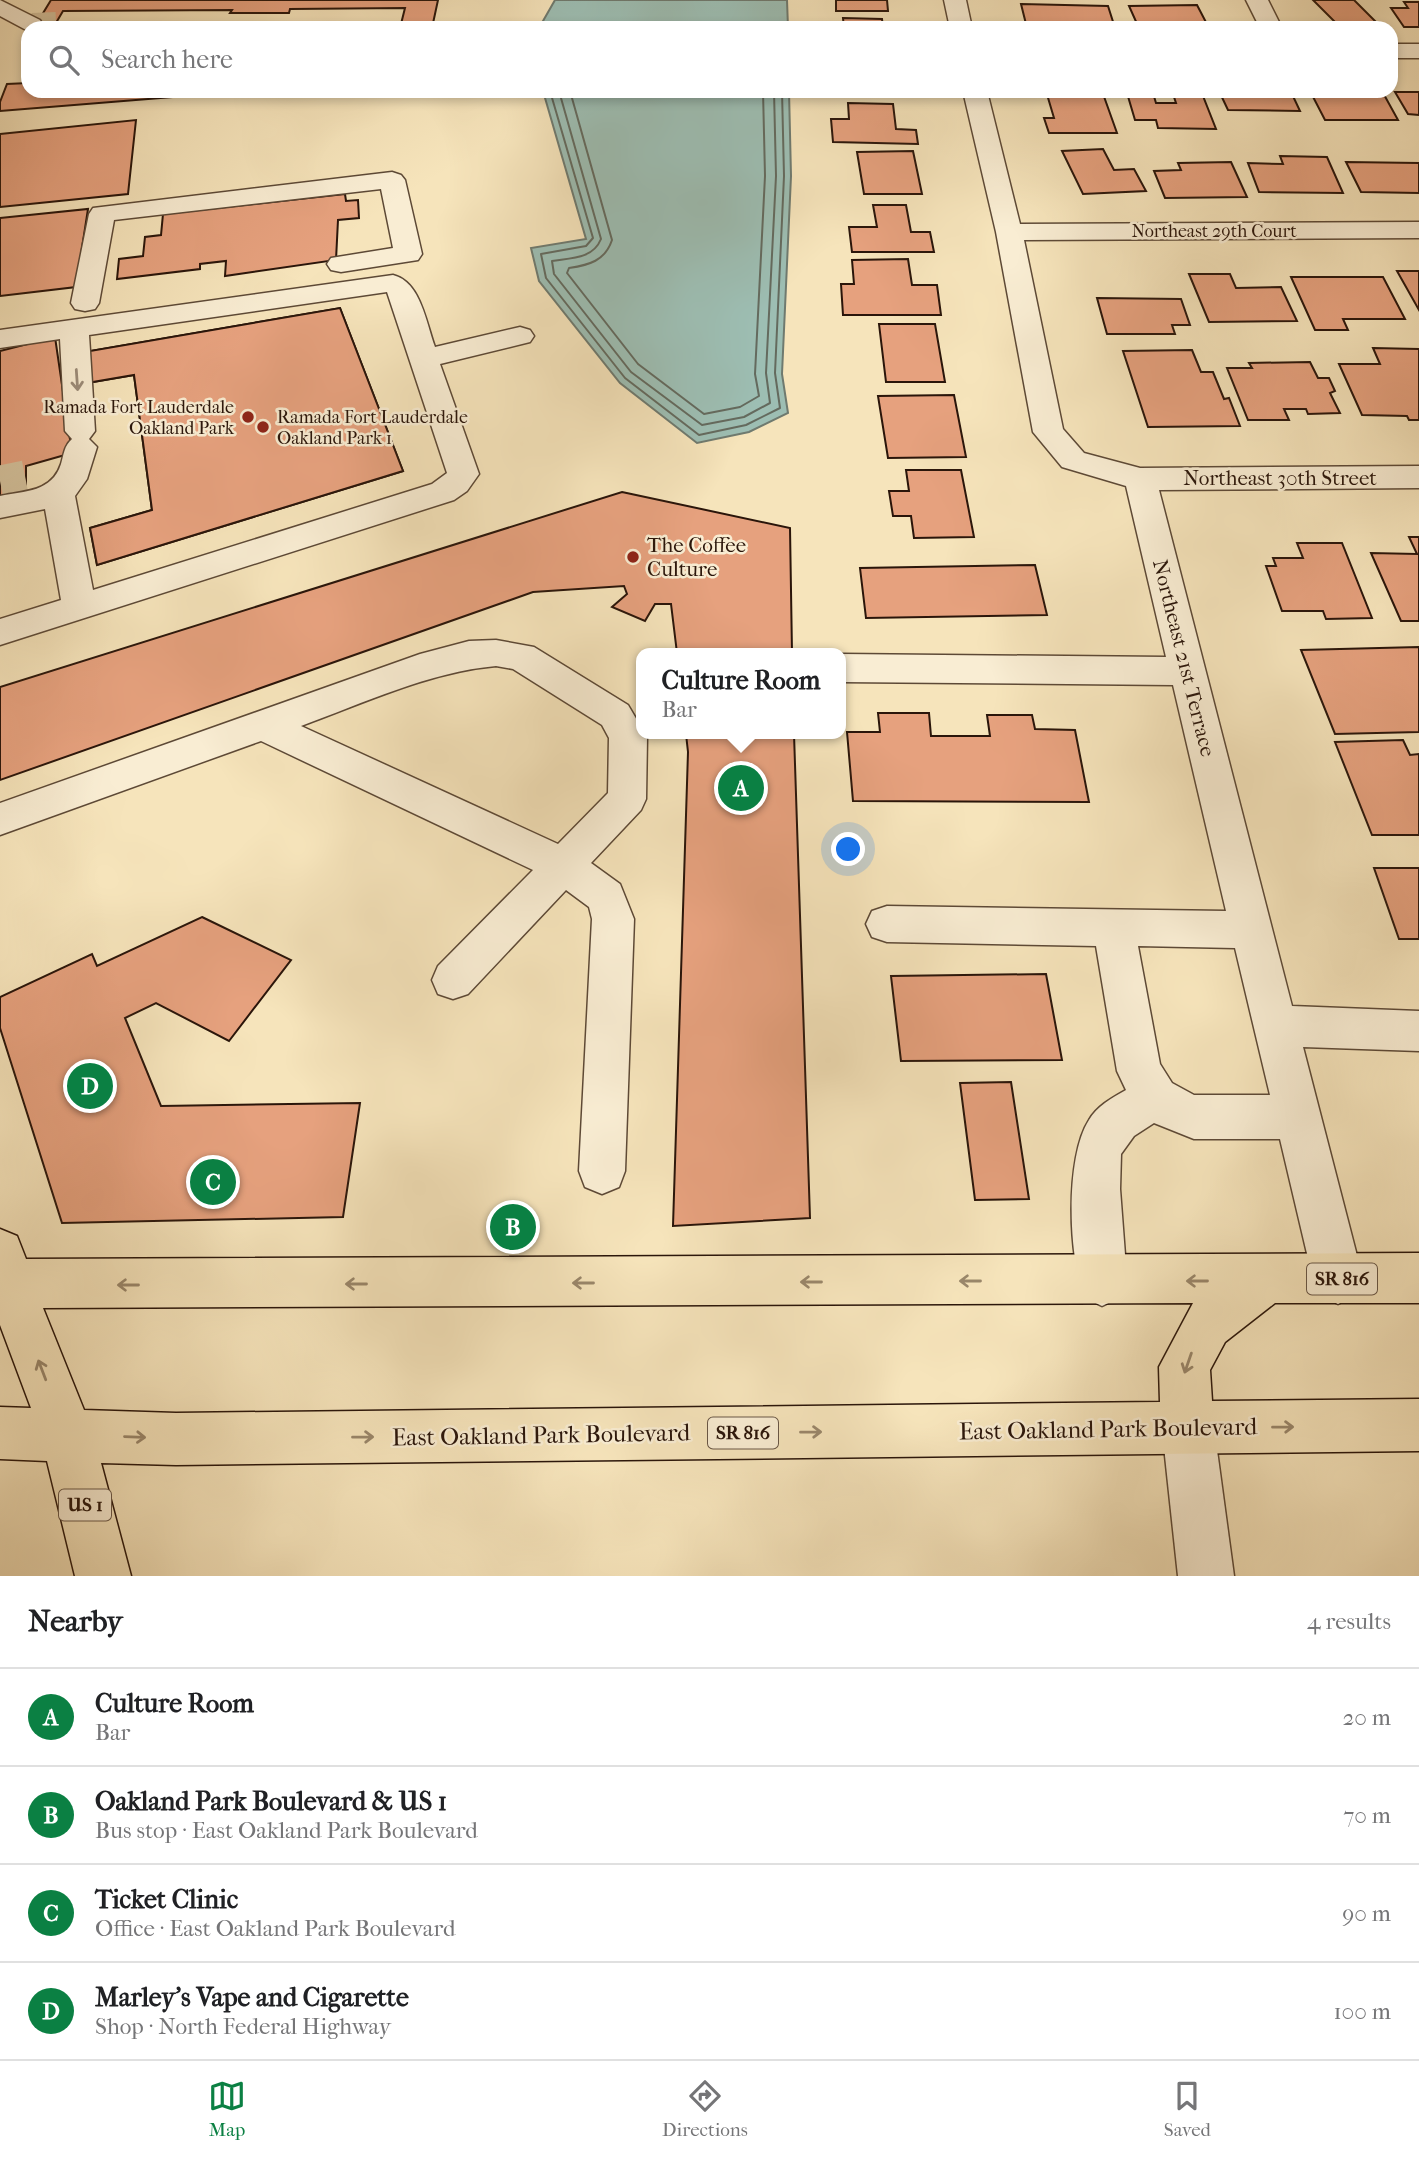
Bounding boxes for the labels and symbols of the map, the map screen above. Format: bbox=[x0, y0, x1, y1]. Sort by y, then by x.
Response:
street label: Northeast 29th Court bbox=[1131, 221, 1297, 242]
one-way arrow bbox=[71, 369, 84, 391]
place label: Ramada Fort Lauderdale Oakland Park bbox=[43, 397, 235, 439]
place label: Ramada Fort Lauderdale Oakland Park 1 bbox=[277, 407, 468, 449]
marker: Ramada Fort Lauderdale Oakland Park bbox=[240, 409, 256, 425]
marker: Ramada Fort Lauderdale Oakland Park 1 bbox=[255, 419, 271, 435]
street label: Northeast 30th Street bbox=[1183, 466, 1377, 490]
place label: The Coffee Culture bbox=[647, 533, 746, 581]
marker: The Coffee Culture bbox=[625, 549, 641, 565]
street label: Northeast 21st Terrace bbox=[1148, 557, 1220, 759]
pin: A bbox=[718, 762, 764, 814]
your location bbox=[831, 832, 865, 866]
pin: D bbox=[67, 1060, 113, 1112]
pin: C bbox=[190, 1156, 236, 1208]
pin: B bbox=[490, 1201, 536, 1253]
road number: SR 816 bbox=[1307, 1264, 1377, 1294]
one-way arrow bbox=[958, 1274, 981, 1288]
one-way arrow bbox=[1186, 1274, 1209, 1288]
one-way arrow bbox=[572, 1276, 595, 1290]
one-way arrow bbox=[800, 1276, 823, 1289]
one-way arrow bbox=[345, 1277, 368, 1291]
one-way arrow bbox=[117, 1279, 140, 1292]
one-way arrow bbox=[1181, 1352, 1193, 1373]
one-way arrow bbox=[35, 1360, 48, 1382]
street label: East Oakland Park Boulevard bbox=[959, 1412, 1258, 1446]
street label: East Oakland Park Boulevard bbox=[392, 1418, 691, 1452]
road number: SR 816 bbox=[708, 1418, 778, 1448]
one-way arrow bbox=[1271, 1420, 1294, 1434]
one-way arrow bbox=[799, 1425, 822, 1439]
one-way arrow bbox=[123, 1430, 146, 1443]
one-way arrow bbox=[351, 1430, 374, 1444]
road number: US 1 bbox=[59, 1490, 111, 1520]

